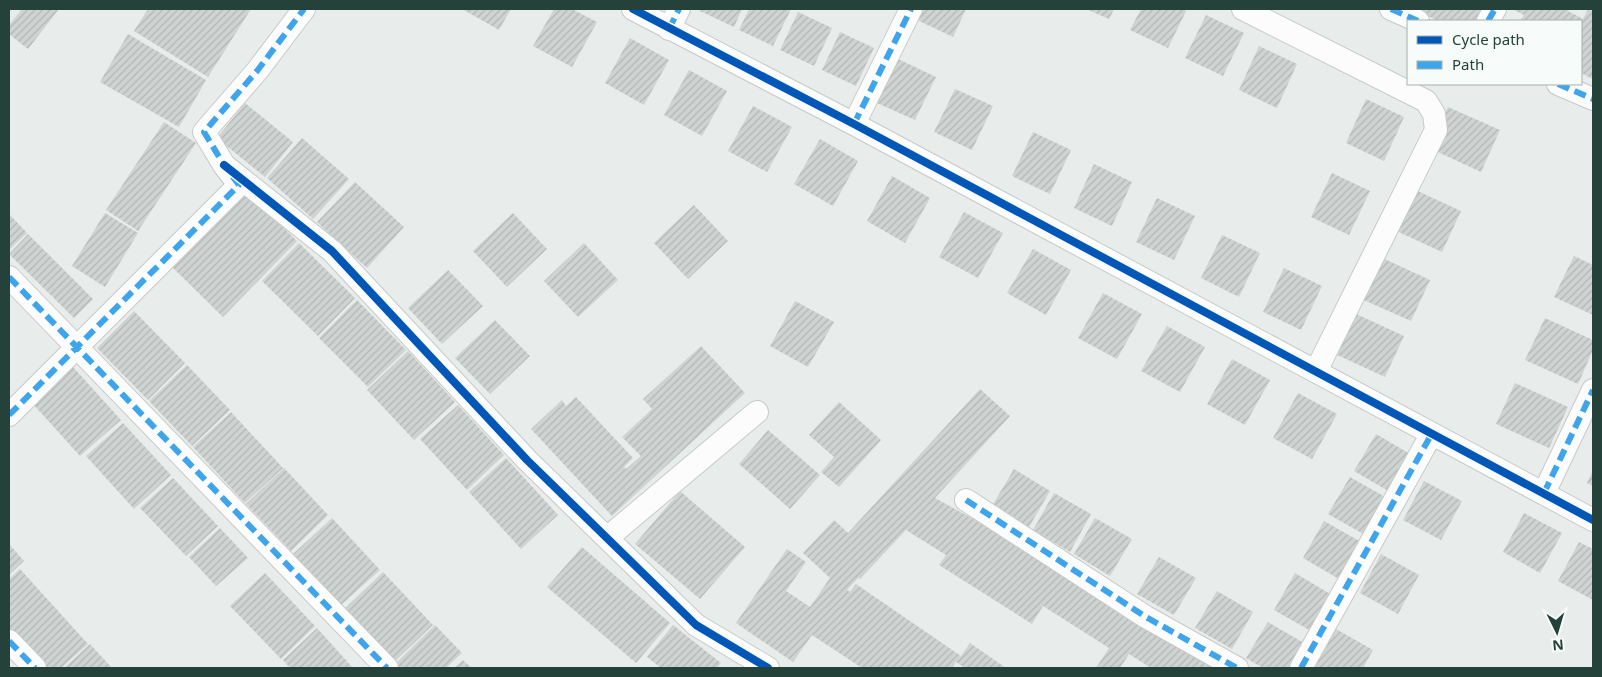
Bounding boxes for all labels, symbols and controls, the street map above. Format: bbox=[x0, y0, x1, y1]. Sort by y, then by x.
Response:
legend bbox=[1407, 20, 1582, 85]
text: Cycle path bbox=[1452, 29, 1525, 49]
text: Path bbox=[1452, 54, 1484, 74]
north arrow bbox=[1532, 607, 1582, 657]
text: N bbox=[1552, 635, 1565, 655]

